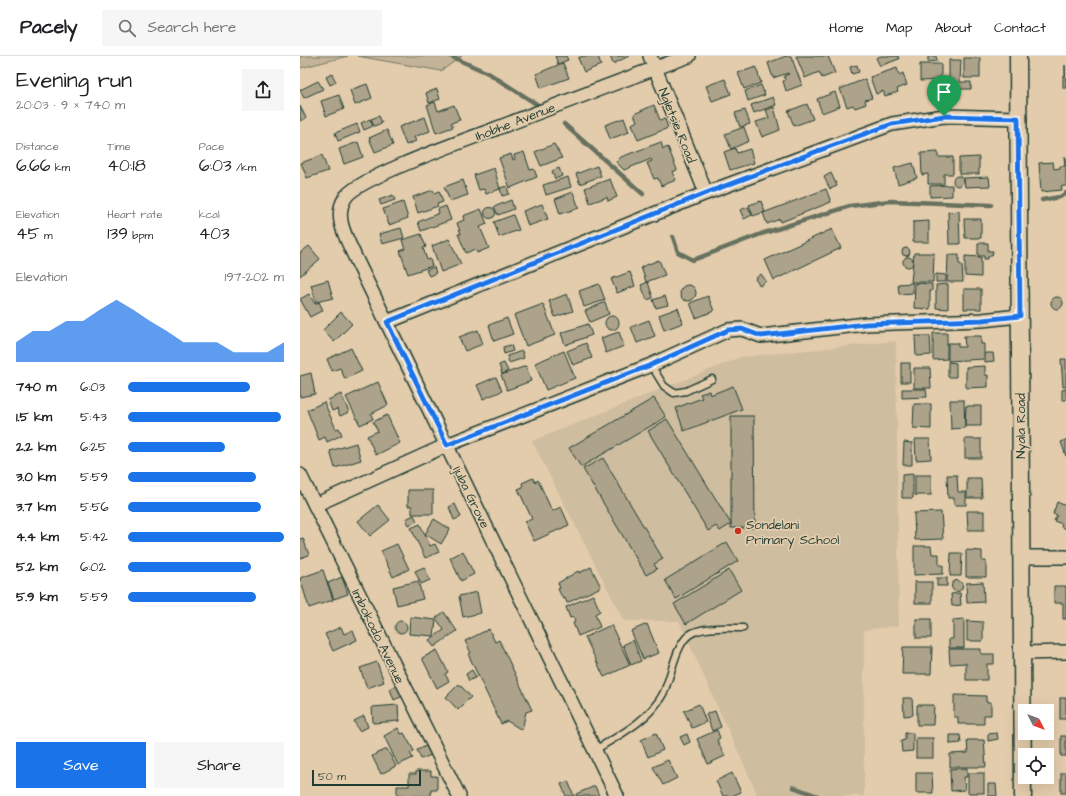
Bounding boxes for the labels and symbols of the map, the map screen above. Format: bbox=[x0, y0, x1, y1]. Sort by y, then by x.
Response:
pin bbox=[927, 75, 961, 116]
street label: Ngletsie Road bbox=[653, 85, 700, 166]
street label: Ihobhe Avenue bbox=[473, 98, 558, 145]
street label: Nyala Road bbox=[1012, 393, 1031, 459]
street label: Ijuba Grove bbox=[448, 463, 494, 532]
place label: Sondelani Primary School bbox=[746, 516, 839, 550]
marker: Sondelani Primary School bbox=[733, 526, 743, 536]
street label: Imbokodo Avenue bbox=[347, 586, 409, 687]
north arrow bbox=[1018, 704, 1054, 740]
scale bar bbox=[312, 768, 421, 787]

